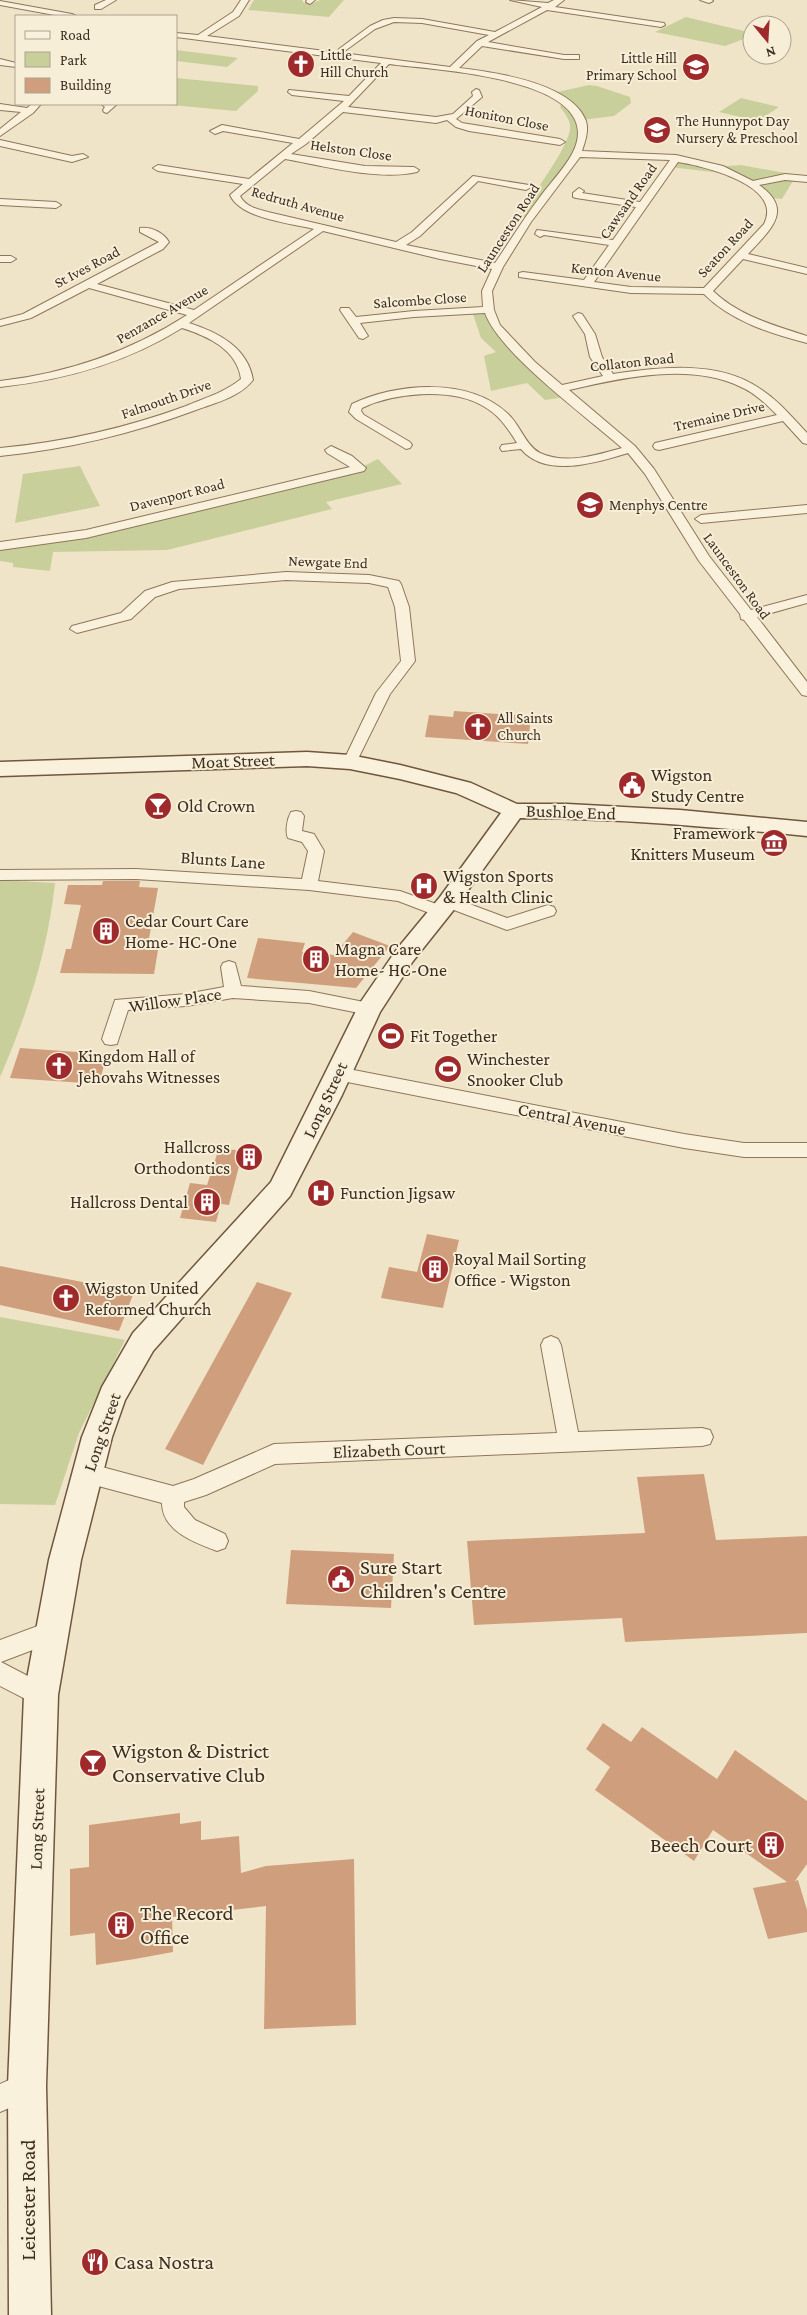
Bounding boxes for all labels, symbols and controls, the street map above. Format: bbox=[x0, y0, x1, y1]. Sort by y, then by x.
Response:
legend bbox=[15, 15, 178, 105]
north arrow bbox=[742, 15, 792, 65]
text: Road bbox=[60, 27, 91, 43]
text: N bbox=[764, 43, 778, 62]
place label: Little Hill Church bbox=[320, 47, 389, 80]
church icon: Little Hill Church bbox=[286, 49, 316, 79]
place label: Little Hill Primary School bbox=[586, 50, 677, 84]
text: Park bbox=[60, 52, 87, 68]
school or university icon: Little Hill Primary School bbox=[681, 52, 711, 82]
text: Building bbox=[60, 77, 111, 94]
street label: Honiton Close bbox=[464, 102, 551, 134]
place label: The Hunnypot Day Nursery & Preschool bbox=[676, 113, 798, 147]
school or university icon: The Hunnypot Day Nursery & Preschool bbox=[642, 115, 672, 145]
street label: Helston Close bbox=[309, 136, 393, 164]
street label: Cawsand Road bbox=[596, 160, 660, 242]
street label: Launceston Road bbox=[473, 181, 543, 275]
street label: Redruth Avenue bbox=[250, 183, 347, 225]
street label: Seaton Road bbox=[694, 215, 756, 281]
street label: St Ives Road bbox=[52, 243, 123, 291]
street label: Kenton Avenue bbox=[570, 259, 662, 285]
street label: Penzance Avenue bbox=[113, 281, 211, 347]
street label: Salcombe Close bbox=[373, 289, 468, 311]
street label: Collaton Road bbox=[589, 350, 675, 374]
street label: Falmouth Drive bbox=[119, 376, 213, 422]
street label: Tremaine Drive bbox=[672, 398, 766, 434]
street label: Davenport Road bbox=[128, 475, 226, 515]
school or university icon: Menphys Centre bbox=[575, 490, 605, 520]
place label: Menphys Centre bbox=[609, 497, 708, 514]
street label: Launceston Road bbox=[700, 530, 774, 622]
street label: Newgate End bbox=[288, 553, 368, 572]
place label: All Saints Church bbox=[497, 710, 553, 743]
church icon: All Saints Church bbox=[463, 712, 493, 742]
street label: Moat Street bbox=[191, 750, 276, 772]
place label: Wigston Study Centre bbox=[651, 765, 744, 806]
public building icon: Wigston Study Centre bbox=[617, 770, 647, 800]
bar icon: Old Crown bbox=[143, 791, 173, 821]
place label: Old Crown bbox=[177, 796, 255, 816]
street label: Bushloe End bbox=[526, 800, 617, 824]
place label: Framework Knitters Museum bbox=[630, 823, 756, 864]
museum icon: Framework Knitters Museum bbox=[759, 828, 789, 858]
street label: Blunts Lane bbox=[180, 847, 266, 873]
place label: Wigston Sports & Health Clinic bbox=[443, 866, 553, 907]
hospital icon: Wigston Sports & Health Clinic bbox=[409, 871, 439, 901]
place label: Cedar Court Care Home- HC-One bbox=[125, 911, 249, 952]
building icon: Cedar Court Care Home- HC-One bbox=[91, 916, 121, 946]
place label: Magna Care Home- HC-One bbox=[335, 939, 447, 980]
building icon: Magna Care Home- HC-One bbox=[301, 944, 331, 974]
street label: Willow Place bbox=[127, 984, 223, 1016]
sports icon: Fit Together bbox=[376, 1021, 406, 1051]
place label: Fit Together bbox=[410, 1026, 498, 1046]
place label: Kingdom Hall of Jehovahs Witnesses bbox=[76, 1046, 220, 1087]
place label: Winchester Snooker Club bbox=[467, 1049, 563, 1090]
church icon: Kingdom Hall of Jehovahs Witnesses bbox=[44, 1051, 74, 1081]
sports icon: Winchester Snooker Club bbox=[433, 1054, 463, 1084]
street label: Long Street bbox=[299, 1058, 352, 1141]
street label: Central Avenue bbox=[516, 1099, 628, 1139]
place label: Hallcross Orthodontics bbox=[134, 1137, 230, 1178]
building icon: Hallcross Orthodontics bbox=[234, 1142, 264, 1172]
hospital icon: Function Jigsaw bbox=[306, 1178, 336, 1208]
place label: Function Jigsaw bbox=[340, 1183, 456, 1203]
building icon: Hallcross Dental bbox=[192, 1187, 222, 1217]
place label: Hallcross Dental bbox=[70, 1192, 188, 1212]
place label: Royal Mail Sorting Office - Wigston bbox=[454, 1249, 586, 1290]
building icon: Royal Mail Sorting Office - Wigston bbox=[420, 1254, 450, 1284]
place label: Wigston United Reformed Church bbox=[85, 1278, 212, 1319]
church icon: Wigston United Reformed Church bbox=[51, 1283, 81, 1313]
street label: Long Street bbox=[79, 1389, 125, 1474]
street label: Elizabeth Court bbox=[332, 1438, 447, 1462]
place label: Sure Start Children's Centre bbox=[360, 1555, 506, 1603]
public building icon: Sure Start Children's Centre bbox=[326, 1564, 356, 1594]
place label: Wigston & District Conservative Club bbox=[112, 1739, 270, 1787]
bar icon: Wigston & District Conservative Club bbox=[78, 1748, 108, 1778]
street label: Long Street bbox=[26, 1787, 48, 1870]
building icon: Beech Court bbox=[756, 1830, 786, 1860]
place label: Beech Court bbox=[650, 1833, 753, 1857]
place label: The Record Office bbox=[140, 1901, 234, 1949]
building icon: The Record Office bbox=[106, 1910, 136, 1940]
street label: Leicester Road bbox=[16, 2139, 40, 2261]
restaurant icon: Casa Nostra bbox=[80, 2247, 110, 2277]
place label: Casa Nostra bbox=[114, 2250, 214, 2274]

